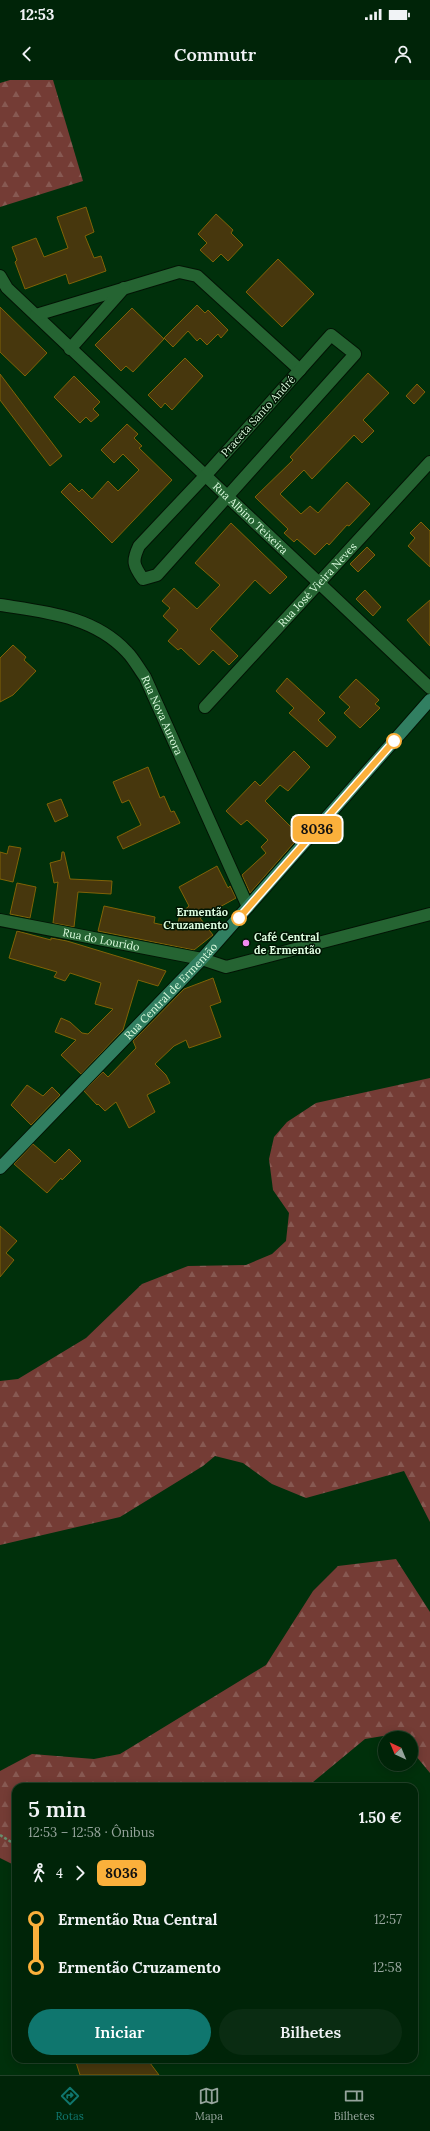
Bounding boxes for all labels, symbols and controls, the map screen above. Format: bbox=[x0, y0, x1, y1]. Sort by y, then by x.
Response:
text: 12:53 bbox=[20, 5, 54, 24]
icon: back bbox=[16, 43, 38, 65]
text: Commutr bbox=[174, 43, 256, 66]
icon: person bbox=[392, 43, 414, 65]
street label: Praceta Santo André bbox=[218, 372, 298, 459]
street label: Rua Albino Teixeira bbox=[210, 479, 291, 557]
street label: Rua José Vieira Neves bbox=[275, 540, 360, 630]
street label: Rua Nova Aurora bbox=[138, 673, 186, 757]
unlabelled marker bbox=[386, 733, 402, 749]
line badge: 8036 bbox=[289, 816, 345, 842]
text: 8036 bbox=[301, 820, 333, 838]
place label: Ermentão Cruzamento bbox=[163, 905, 228, 932]
marker: Ermentão Cruzamento bbox=[231, 910, 247, 926]
street label: Rua do Lourido bbox=[61, 925, 141, 954]
place label: Café Central de Ermentão bbox=[254, 930, 321, 957]
marker: Café Central de Ermentão bbox=[241, 938, 251, 948]
street label: Rua Central de Ermentão bbox=[121, 940, 220, 1042]
north arrow bbox=[378, 1731, 418, 1771]
map controls bbox=[378, 1731, 418, 1771]
text: 5 min bbox=[28, 1795, 86, 1823]
text: 1.50 € bbox=[359, 1808, 402, 1827]
text: 12:53 – 12:58 · Ônibus bbox=[28, 1824, 154, 1841]
icon: walk bbox=[28, 1862, 50, 1884]
icon: forward bbox=[69, 1862, 91, 1884]
text: 8036 bbox=[105, 1864, 138, 1882]
text: 4 bbox=[56, 1865, 63, 1882]
text: Ermentão Rua Central bbox=[58, 1910, 217, 1929]
text: 12:57 bbox=[374, 1911, 402, 1928]
text: Ermentão Cruzamento bbox=[58, 1958, 221, 1977]
text: 12:58 bbox=[373, 1959, 402, 1976]
button: Iniciar bbox=[28, 2009, 211, 2055]
button: Bilhetes bbox=[219, 2009, 402, 2055]
tab: Rotas bbox=[56, 2085, 84, 2123]
tab: Mapa bbox=[195, 2085, 223, 2123]
tab: Bilhetes bbox=[334, 2085, 374, 2123]

